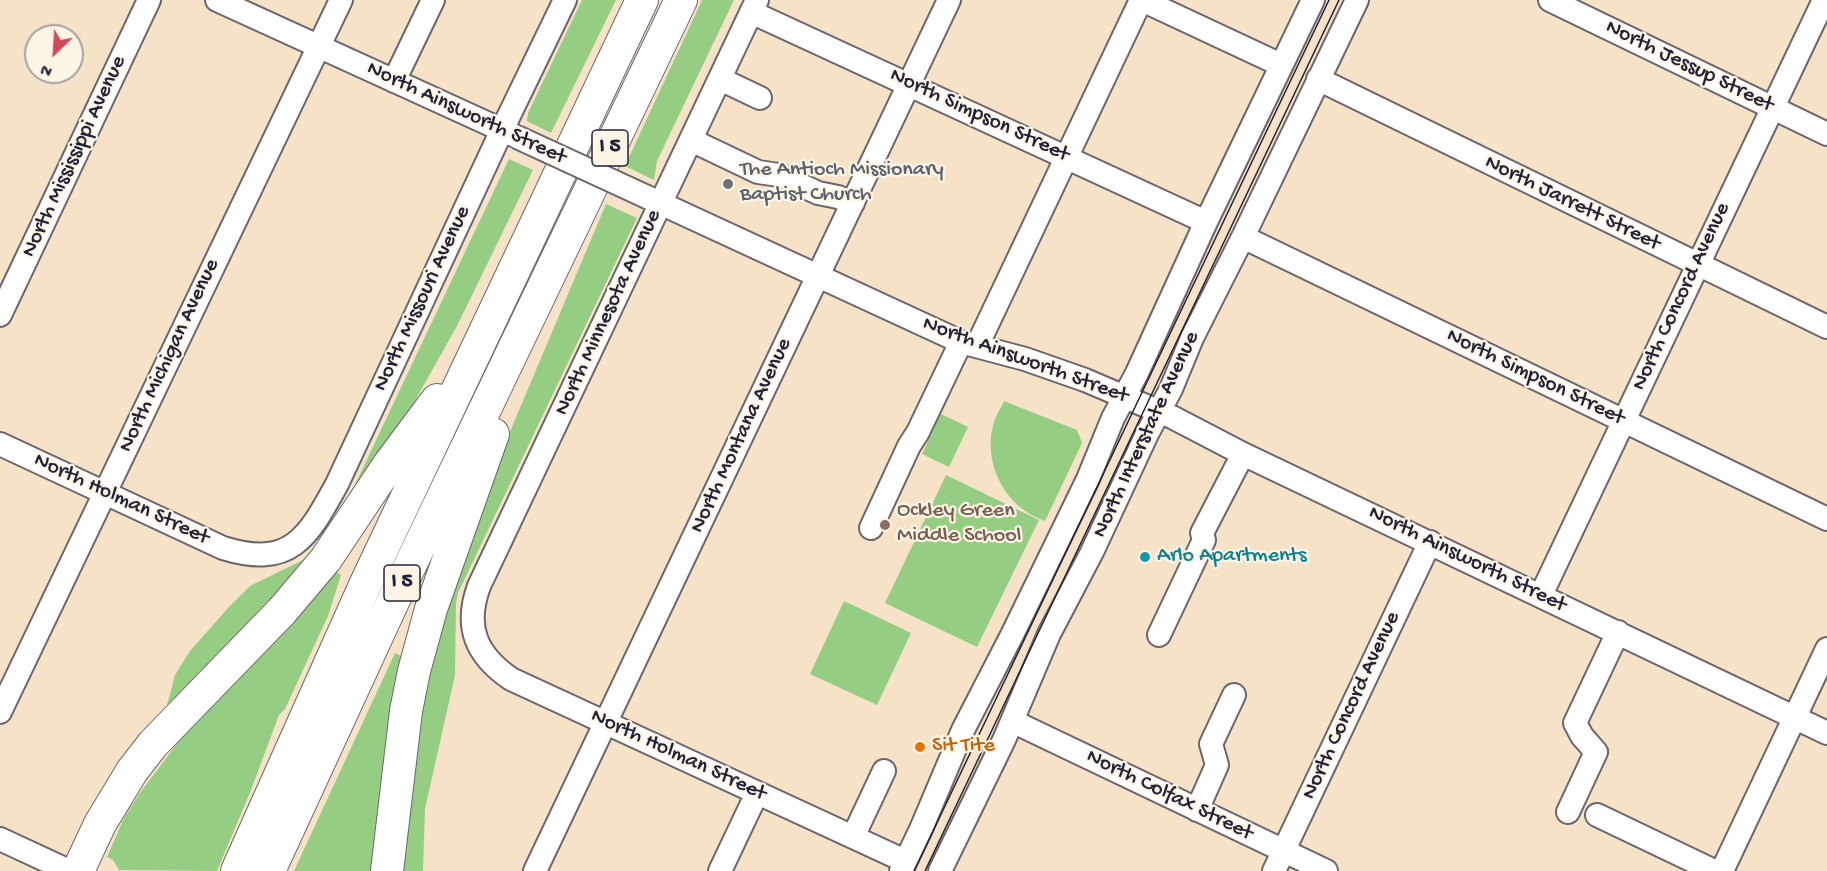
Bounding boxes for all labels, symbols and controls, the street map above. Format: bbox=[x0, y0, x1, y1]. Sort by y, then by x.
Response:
street label: North Jessup Street bbox=[1601, 15, 1777, 119]
north arrow bbox=[24, 24, 84, 84]
street label: North Mississippi Avenue bbox=[17, 52, 133, 262]
street label: North Ainsworth Street bbox=[362, 56, 570, 172]
street label: North Simpson Street bbox=[885, 63, 1073, 169]
road number: I 5 bbox=[592, 130, 628, 166]
street label: North Jarrett Street bbox=[1480, 150, 1664, 258]
place label: The Antioch Missionary Baptist Church bbox=[740, 158, 944, 210]
marker: The Antioch Missionary Baptist Church bbox=[721, 177, 735, 191]
street label: North Concord Avenue bbox=[1627, 199, 1737, 395]
street label: North Missouri Avenue bbox=[368, 202, 478, 396]
street label: North Minnesota Avenue bbox=[550, 206, 668, 420]
street label: North Michigan Avenue bbox=[114, 255, 226, 457]
street label: North Ainsworth Street bbox=[919, 312, 1131, 410]
street label: North Simpson Street bbox=[1442, 323, 1628, 433]
street label: North Interstate Avenue bbox=[1088, 328, 1206, 542]
street label: North Montana Avenue bbox=[685, 334, 799, 538]
street label: North Holman Street bbox=[29, 448, 213, 552]
place label: Ockley Green Middle School bbox=[897, 499, 1021, 550]
street label: North Ainsworth Street bbox=[1364, 501, 1570, 619]
marker: Ockley Green Middle School bbox=[878, 518, 892, 532]
place label: Arlo Apartments bbox=[1157, 544, 1307, 570]
marker: Arlo Apartments bbox=[1138, 550, 1152, 564]
road number: I 5 bbox=[384, 565, 420, 601]
street label: North Concord Avenue bbox=[1297, 608, 1407, 804]
street label: North Holman Street bbox=[586, 704, 770, 808]
place label: Sit Tite bbox=[932, 734, 995, 760]
marker: Sit Tite bbox=[913, 740, 927, 754]
street label: North Colfax Street bbox=[1081, 744, 1257, 848]

